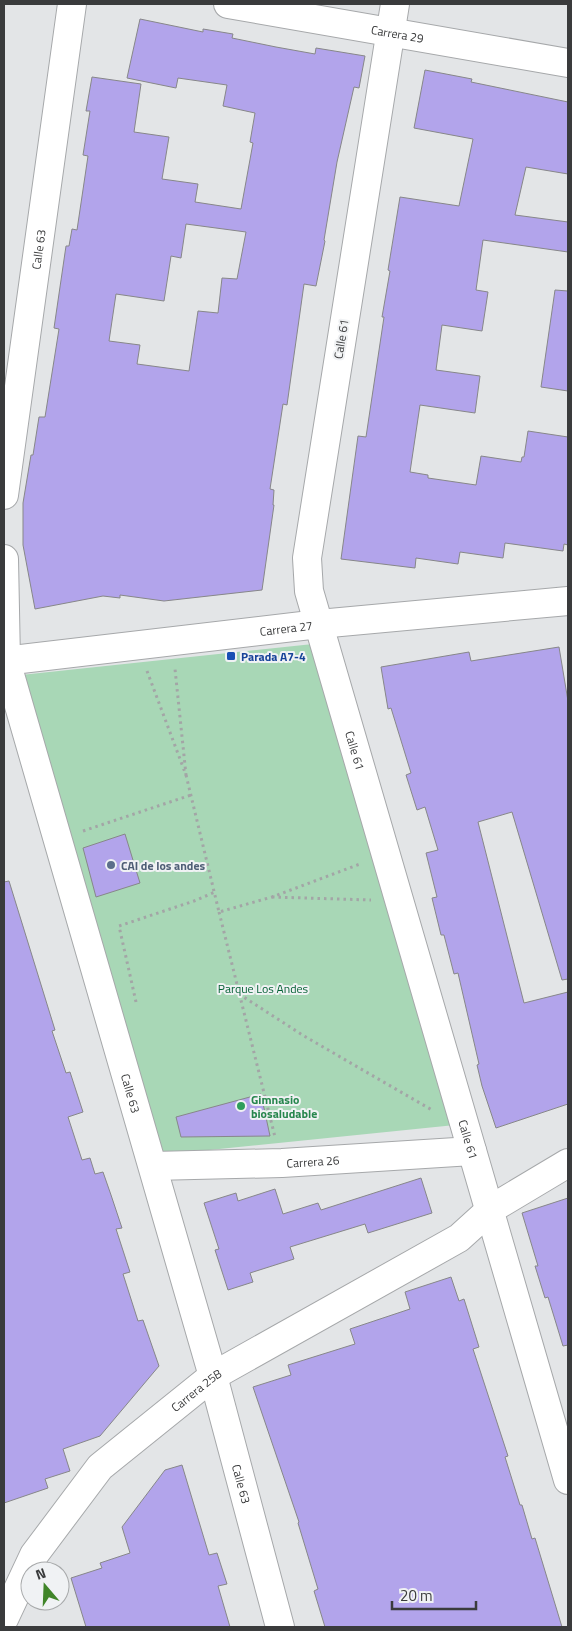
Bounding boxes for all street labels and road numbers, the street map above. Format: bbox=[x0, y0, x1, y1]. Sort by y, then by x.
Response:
street label: Carrera 29 bbox=[370, 20, 426, 47]
street label: Calle 63 bbox=[26, 228, 50, 271]
street label: Calle 61 bbox=[328, 318, 354, 360]
street label: Carrera 27 bbox=[259, 615, 314, 640]
street label: Calle 61 bbox=[341, 728, 370, 772]
street label: Calle 63 bbox=[116, 1071, 146, 1115]
street label: Calle 61 bbox=[454, 1117, 483, 1161]
street label: Carrera 26 bbox=[286, 1150, 340, 1172]
street label: Carrera 25B bbox=[167, 1364, 225, 1416]
street label: Calle 63 bbox=[227, 1462, 256, 1506]

